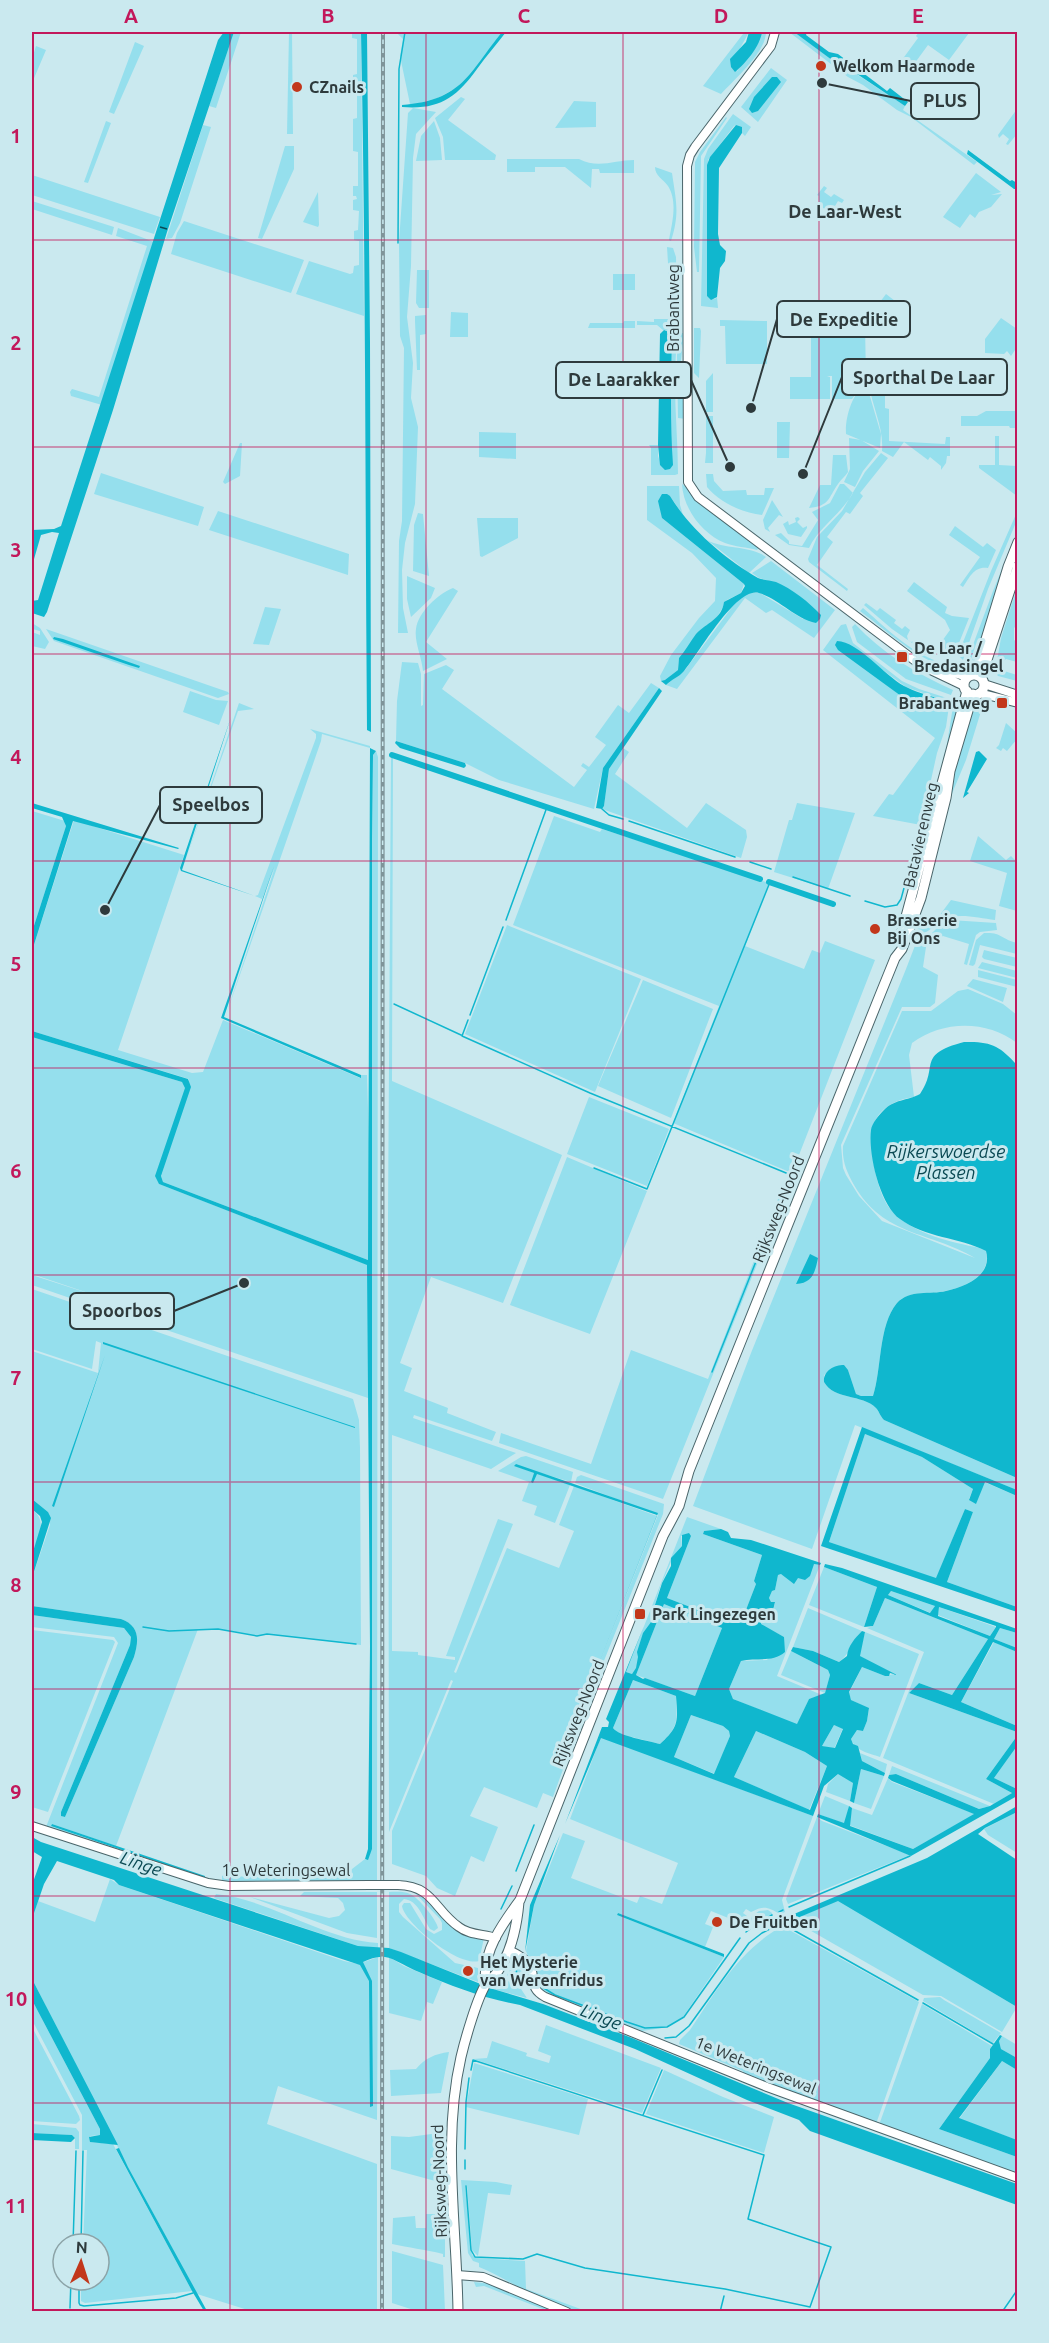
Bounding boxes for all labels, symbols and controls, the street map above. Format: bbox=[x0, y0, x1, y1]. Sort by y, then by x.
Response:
text: A bbox=[124, 4, 138, 27]
text: B bbox=[321, 4, 335, 27]
text: C bbox=[518, 4, 531, 27]
text: D bbox=[714, 4, 728, 27]
text: E bbox=[912, 4, 924, 27]
place label: Welkom Haarmode bbox=[833, 57, 975, 75]
marker: Welkom Haarmode bbox=[814, 59, 828, 73]
place label: CZnails bbox=[309, 78, 364, 96]
marker: CZnails bbox=[290, 80, 304, 94]
callout: PLUS bbox=[911, 83, 979, 119]
text: PLUS bbox=[923, 90, 967, 110]
text: 1 bbox=[10, 124, 22, 147]
district label: De Laar-West bbox=[788, 201, 902, 221]
street label: Brabantweg bbox=[664, 264, 682, 352]
callout: De Expeditie bbox=[777, 301, 910, 337]
text: De Expeditie bbox=[790, 309, 898, 329]
text: 2 bbox=[10, 331, 22, 354]
callout: Sporthal De Laar bbox=[842, 359, 1007, 395]
callout: De Laarakker bbox=[556, 362, 691, 398]
text: Sporthal De Laar bbox=[853, 367, 995, 387]
text: De Laarakker bbox=[568, 369, 680, 389]
text: 3 bbox=[10, 538, 22, 561]
place label: De Laar / Bredasingel bbox=[914, 639, 1004, 675]
marker: De Laar / Bredasingel bbox=[895, 650, 909, 664]
place label: Brabantweg bbox=[899, 694, 990, 712]
marker: Brabantweg bbox=[995, 696, 1009, 710]
text: 4 bbox=[10, 745, 22, 768]
street label: Batavierenweg bbox=[899, 780, 941, 890]
callout: Speelbos bbox=[160, 787, 262, 823]
text: Speelbos bbox=[172, 794, 250, 814]
place label: Brasserie Bij Ons bbox=[887, 911, 957, 947]
marker: Brasserie Bij Ons bbox=[868, 922, 882, 936]
text: 5 bbox=[10, 952, 22, 975]
water label: Rijkerswoerdse Plassen bbox=[887, 1141, 1005, 1182]
street label: Rijksweg-Noord bbox=[748, 1153, 808, 1265]
text: 6 bbox=[10, 1159, 22, 1182]
callout: Spoorbos bbox=[70, 1293, 174, 1329]
text: Spoorbos bbox=[82, 1300, 162, 1320]
text: 7 bbox=[10, 1366, 22, 1389]
text: 8 bbox=[10, 1573, 22, 1596]
place label: Park Lingezegen bbox=[652, 1605, 776, 1623]
marker: Park Lingezegen bbox=[633, 1607, 647, 1621]
street label: Rijksweg-Noord bbox=[548, 1657, 608, 1769]
text: 9 bbox=[10, 1780, 22, 1803]
water label: Linge bbox=[118, 1847, 165, 1879]
street label: 1e Weteringsewal bbox=[222, 1861, 350, 1879]
place label: De Fruitben bbox=[729, 1913, 818, 1931]
marker: De Fruitben bbox=[710, 1915, 724, 1929]
place label: Het Mysterie van Werenfridus bbox=[480, 1953, 603, 1989]
marker: Het Mysterie van Werenfridus bbox=[461, 1964, 475, 1978]
text: 10 bbox=[5, 1987, 27, 2010]
water label: Linge bbox=[578, 1999, 625, 2033]
street label: 1e Weteringsewal bbox=[693, 2033, 819, 2097]
street label: Rijksweg-Noord bbox=[428, 2124, 450, 2238]
text: 11 bbox=[5, 2194, 27, 2217]
north arrow bbox=[51, 2232, 111, 2292]
text: N bbox=[75, 2238, 88, 2256]

